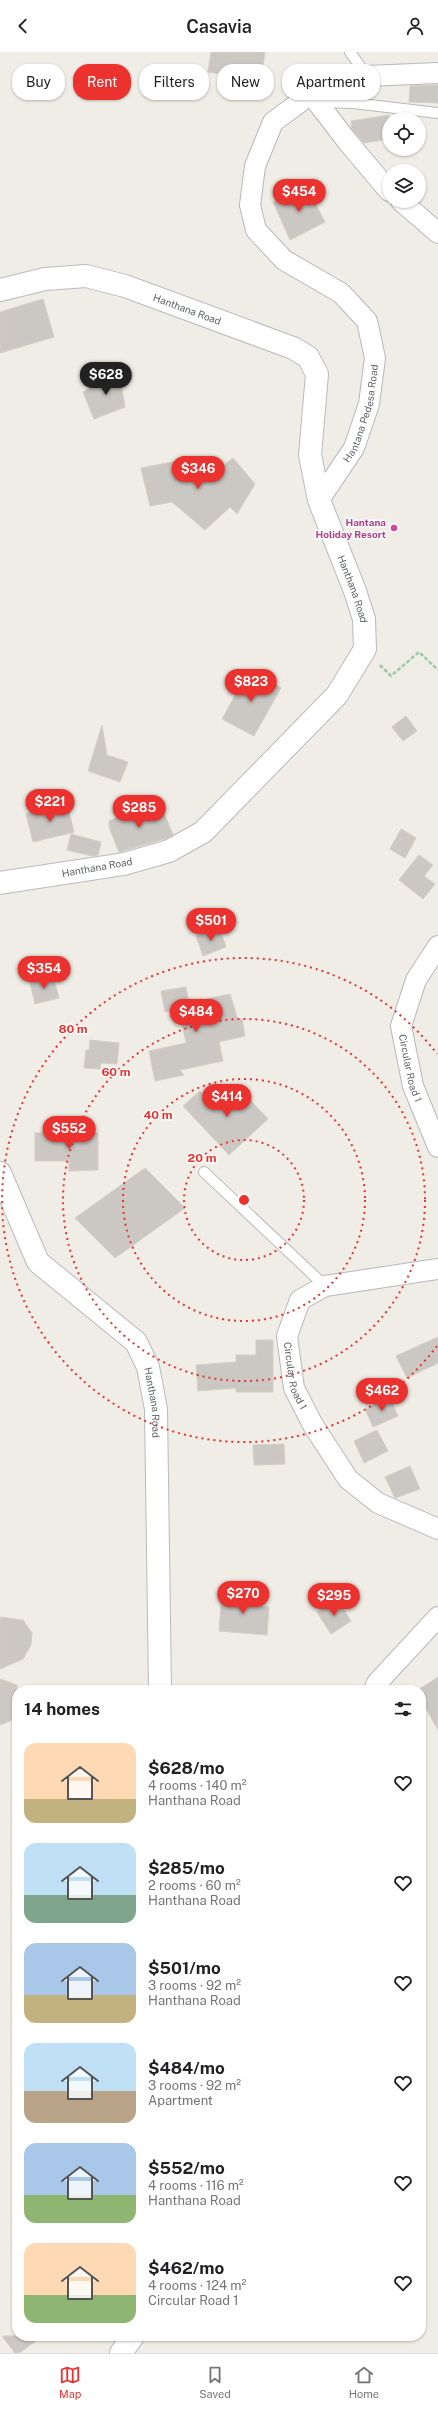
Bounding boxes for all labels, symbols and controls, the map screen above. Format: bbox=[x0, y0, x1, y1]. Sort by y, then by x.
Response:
icon: back bbox=[12, 15, 34, 37]
icon: person bbox=[404, 15, 426, 37]
text: Casavia bbox=[186, 16, 252, 37]
chip: Buy bbox=[12, 64, 65, 100]
chip: Rent bbox=[73, 64, 131, 100]
chip: Filters bbox=[139, 64, 209, 100]
chip: New bbox=[217, 64, 274, 100]
chip: Apartment bbox=[282, 64, 380, 100]
map controls bbox=[382, 112, 426, 208]
button: locate bbox=[382, 112, 426, 156]
button: layers bbox=[382, 164, 426, 208]
pin: $454 bbox=[275, 179, 323, 213]
text: $454 bbox=[282, 184, 316, 199]
street label: Hanthana Road bbox=[152, 291, 223, 327]
pin: $628 bbox=[82, 362, 130, 396]
street label: Hantana Pedesa Road bbox=[340, 364, 380, 464]
text: $628 bbox=[89, 367, 123, 382]
pin: $346 bbox=[174, 456, 222, 490]
text: $346 bbox=[181, 461, 215, 476]
place label: Hantana Holiday Resort bbox=[316, 516, 386, 540]
marker: Hantana Holiday Resort bbox=[389, 523, 399, 533]
street label: Hanthana Road bbox=[335, 553, 370, 623]
pin: $823 bbox=[227, 669, 275, 703]
text: $823 bbox=[234, 674, 268, 689]
pin: $221 bbox=[26, 789, 74, 823]
text: $221 bbox=[35, 794, 65, 809]
pin: $285 bbox=[115, 795, 163, 829]
text: $285 bbox=[122, 800, 156, 815]
street label: Hanthana Road bbox=[61, 855, 133, 879]
pin: $501 bbox=[187, 908, 235, 942]
text: $501 bbox=[195, 913, 227, 928]
pin: $354 bbox=[20, 956, 68, 990]
text: $354 bbox=[27, 961, 61, 976]
pin: $484 bbox=[172, 999, 220, 1033]
text: $484 bbox=[179, 1004, 213, 1019]
text: 80 m bbox=[58, 1022, 88, 1036]
street label: Circular Road 1 bbox=[397, 1033, 425, 1104]
text: 60 m bbox=[101, 1065, 131, 1079]
pin: $414 bbox=[203, 1084, 251, 1118]
text: $414 bbox=[211, 1089, 243, 1104]
text: 40 m bbox=[143, 1108, 173, 1122]
pin: $552 bbox=[45, 1116, 93, 1150]
text: $552 bbox=[52, 1121, 86, 1136]
text: 20 m bbox=[188, 1151, 217, 1165]
centre of rings bbox=[237, 1193, 251, 1207]
street label: Circular Road 1 bbox=[282, 1341, 310, 1411]
street label: Hanthana Road bbox=[142, 1366, 162, 1438]
pin: $462 bbox=[358, 1378, 406, 1412]
text: $462 bbox=[365, 1383, 399, 1398]
pin: $270 bbox=[219, 1581, 267, 1615]
pin: $295 bbox=[310, 1583, 358, 1617]
text: $270 bbox=[226, 1586, 260, 1601]
text: $295 bbox=[317, 1588, 351, 1603]
icon: filters bbox=[392, 1698, 414, 1720]
text: 14 homes bbox=[24, 1699, 100, 1719]
text: $628/mo bbox=[148, 1758, 224, 1778]
icon: home bbox=[56, 1759, 104, 1807]
icon: heart bbox=[392, 1772, 414, 1794]
text: 4 rooms · 140 m² bbox=[148, 1778, 247, 1793]
text: Hanthana Road bbox=[148, 1793, 241, 1808]
text: $285/mo bbox=[148, 1858, 225, 1878]
icon: home bbox=[56, 1859, 104, 1907]
icon: heart bbox=[392, 1872, 414, 1894]
text: 2 rooms · 60 m² bbox=[148, 1878, 241, 1893]
text: Hanthana Road bbox=[148, 1893, 241, 1908]
text: $501/mo bbox=[148, 1958, 221, 1978]
icon: home bbox=[56, 1959, 104, 2007]
icon: heart bbox=[392, 1972, 414, 1994]
text: 3 rooms · 92 m² bbox=[148, 1978, 241, 1993]
text: Hanthana Road bbox=[148, 1993, 241, 2008]
text: $484/mo bbox=[148, 2058, 225, 2078]
icon: home bbox=[56, 2059, 104, 2107]
icon: heart bbox=[392, 2072, 414, 2094]
text: 3 rooms · 92 m² bbox=[148, 2078, 241, 2093]
text: Apartment bbox=[148, 2093, 213, 2108]
text: $552/mo bbox=[148, 2158, 225, 2178]
icon: home bbox=[56, 2159, 104, 2207]
icon: heart bbox=[392, 2172, 414, 2194]
text: 4 rooms · 116 m² bbox=[148, 2178, 244, 2193]
text: Hanthana Road bbox=[148, 2193, 241, 2208]
text: $462/mo bbox=[148, 2258, 224, 2278]
icon: home bbox=[56, 2259, 104, 2307]
icon: heart bbox=[392, 2272, 414, 2294]
text: 4 rooms · 124 m² bbox=[148, 2278, 246, 2293]
text: Circular Road 1 bbox=[148, 2293, 238, 2308]
tab: Map bbox=[59, 2364, 81, 2400]
tab: Saved bbox=[199, 2364, 231, 2400]
tab: Home bbox=[349, 2364, 379, 2400]

